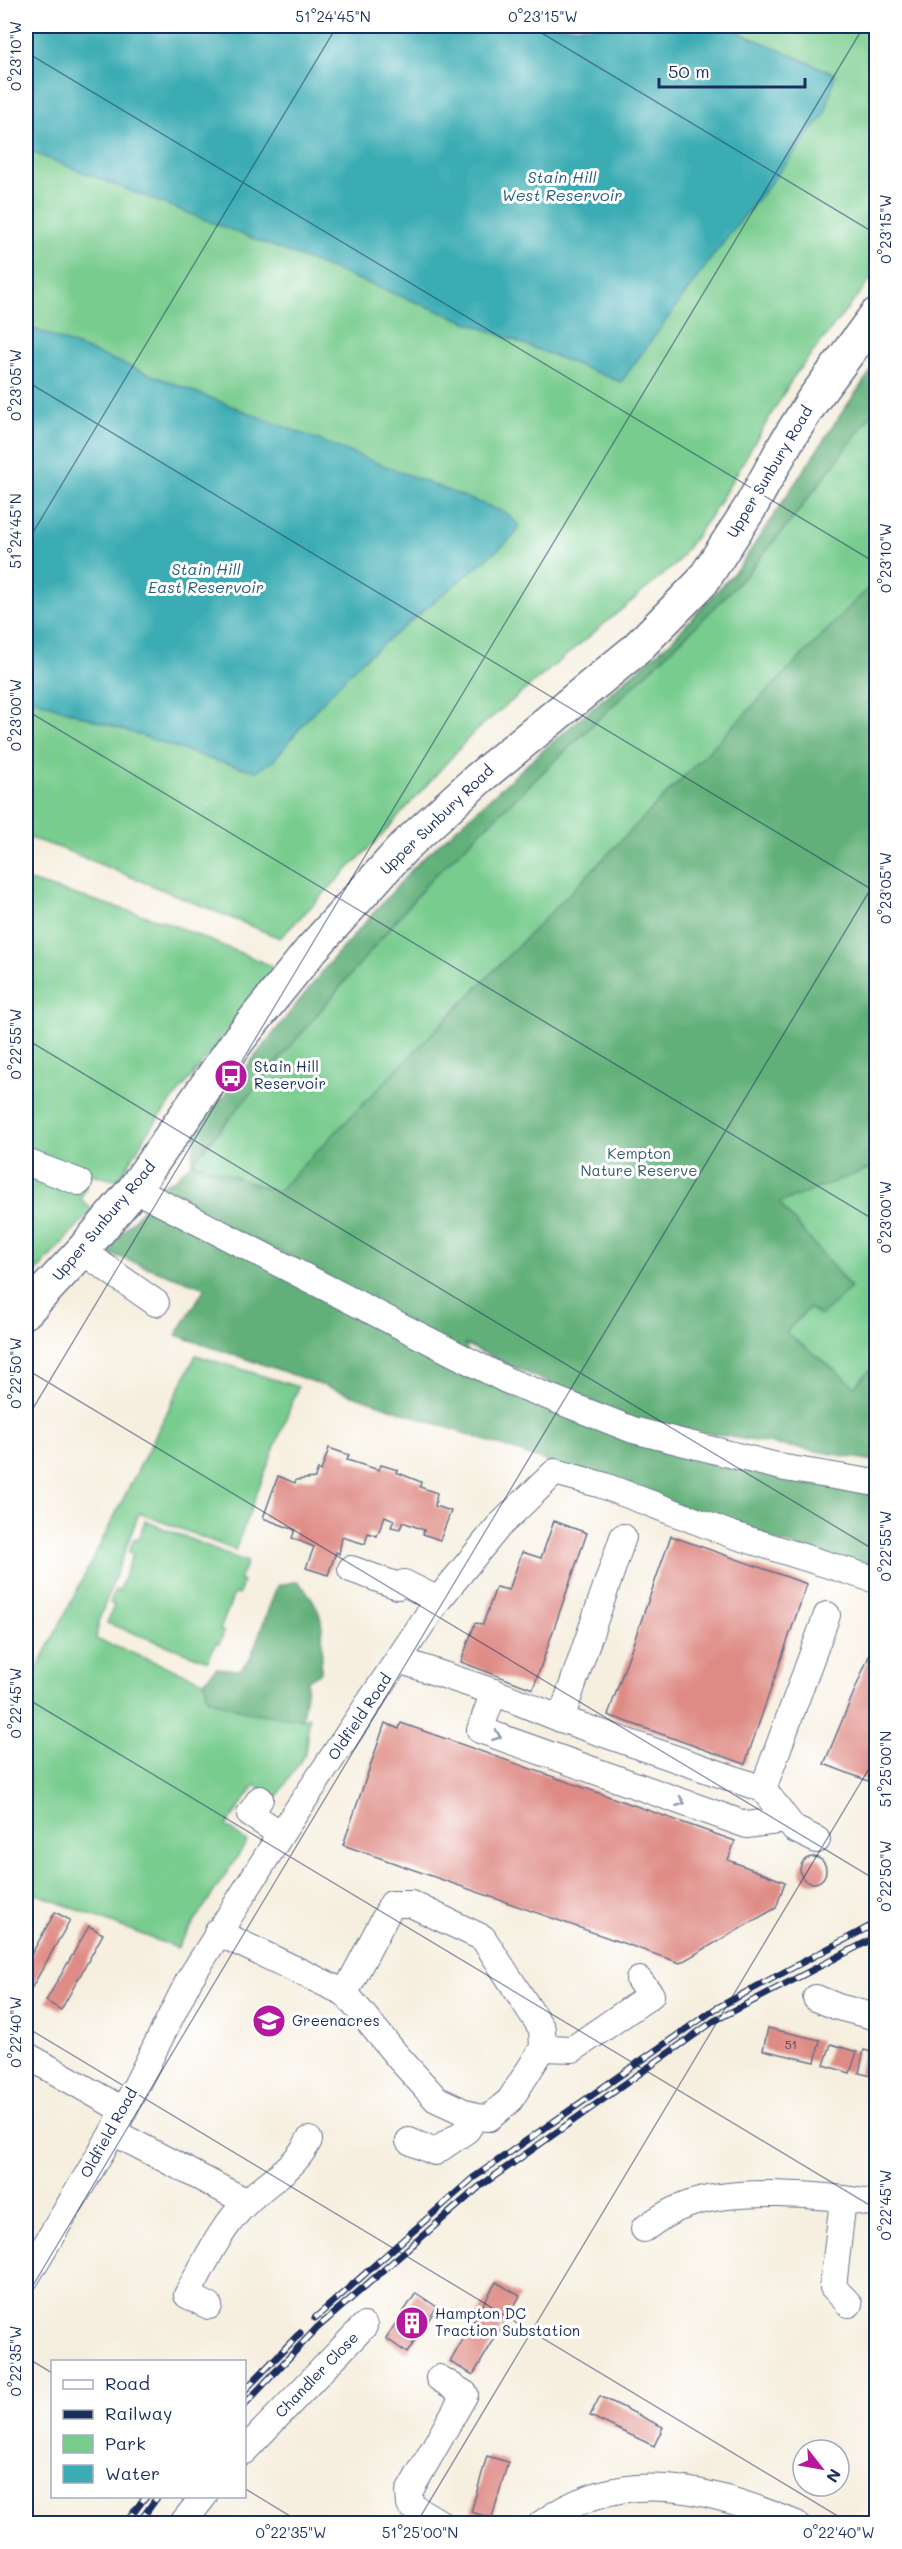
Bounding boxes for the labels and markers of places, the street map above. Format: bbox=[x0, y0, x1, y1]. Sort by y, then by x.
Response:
place label: Stain Hill Reservoir bbox=[254, 1056, 326, 1093]
bus stop icon: Stain Hill Reservoir bbox=[213, 1058, 249, 1094]
school or university icon: Greenacres bbox=[251, 2003, 287, 2039]
place label: Greenacres bbox=[292, 2010, 380, 2030]
place label: Hampton DC Traction Substation bbox=[435, 2303, 580, 2340]
building icon: Hampton DC Traction Substation bbox=[394, 2305, 430, 2341]

